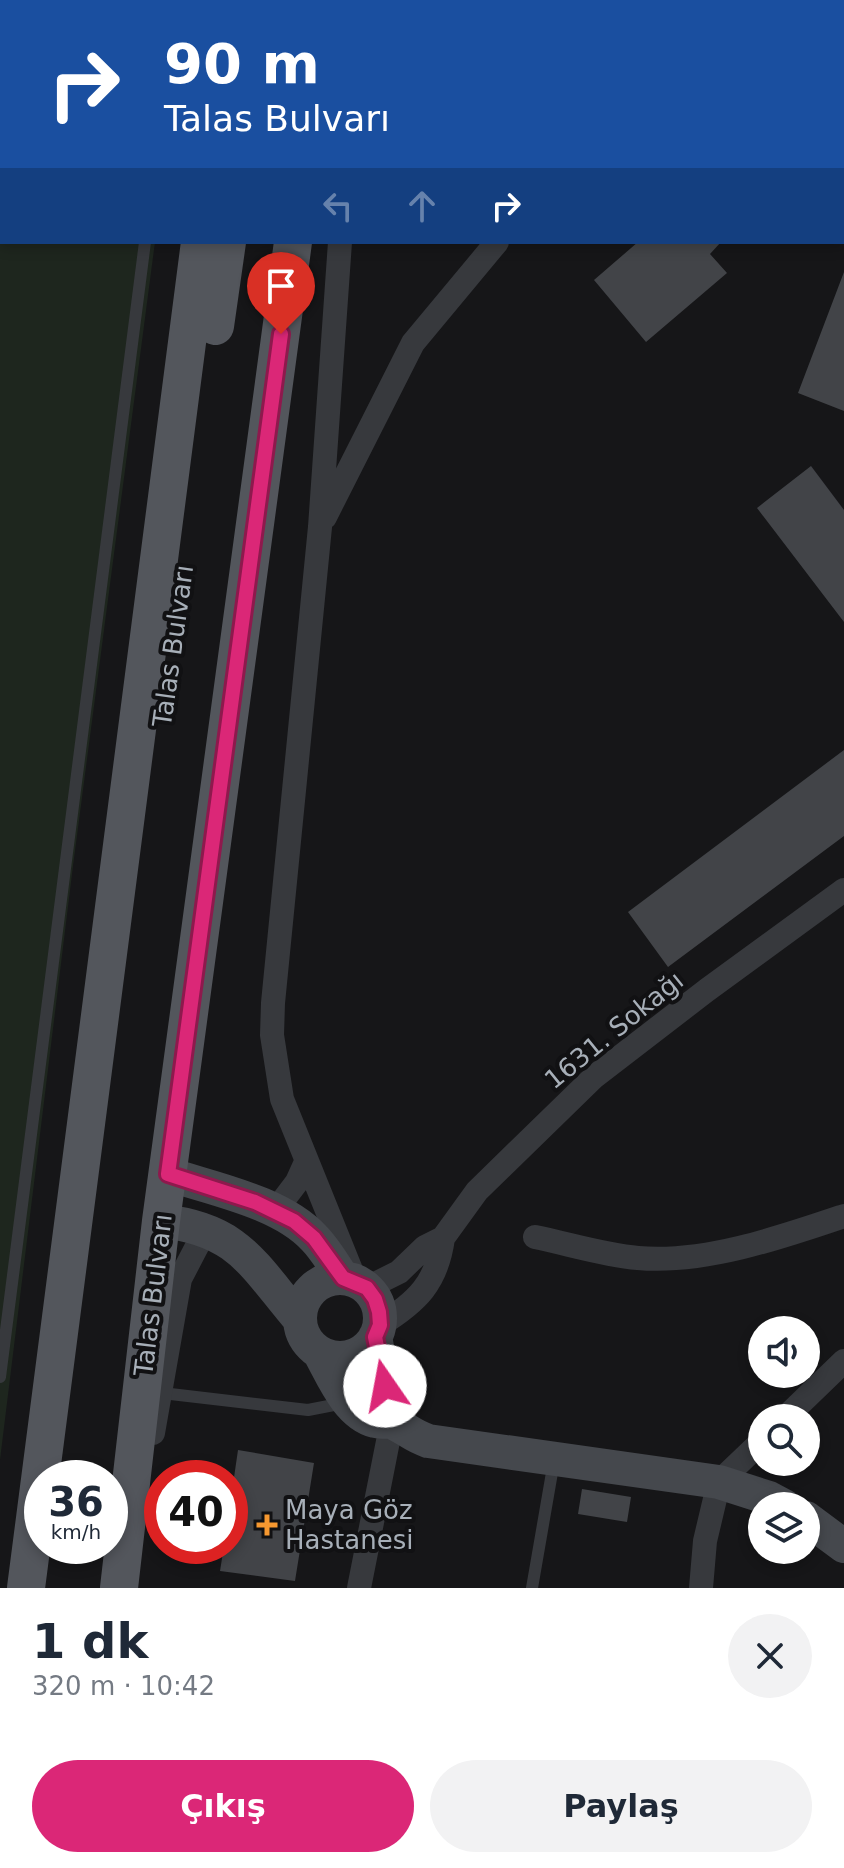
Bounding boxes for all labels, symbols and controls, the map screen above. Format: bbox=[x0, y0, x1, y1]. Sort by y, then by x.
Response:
text: 90 m bbox=[164, 31, 320, 96]
icon: right bbox=[32, 32, 136, 136]
text: Talas Bulvarı bbox=[164, 98, 390, 139]
icon: left bbox=[316, 184, 360, 228]
icon: ahead bbox=[400, 184, 444, 228]
icon: right bbox=[484, 184, 528, 228]
pin bbox=[247, 252, 315, 334]
icon: arrive bbox=[259, 264, 303, 308]
street label: Talas Bulvarı bbox=[147, 563, 199, 730]
street label: 1631. Sokağı bbox=[539, 965, 689, 1095]
street label: Talas Bulvarı bbox=[128, 1212, 178, 1379]
map controls bbox=[748, 1316, 820, 1564]
button: sound bbox=[748, 1316, 820, 1388]
position arrow bbox=[343, 1344, 427, 1428]
button: search bbox=[748, 1404, 820, 1476]
speed limit sign: 40 bbox=[144, 1460, 248, 1564]
text: 36 bbox=[48, 1479, 104, 1525]
button: layers bbox=[748, 1492, 820, 1564]
place label: Maya Göz Hastanesi bbox=[285, 1495, 413, 1555]
marker: Maya Göz Hastanesi bbox=[256, 1514, 278, 1536]
text: km/h bbox=[51, 1520, 101, 1544]
text: 1 dk bbox=[32, 1613, 148, 1669]
button: close bbox=[728, 1614, 812, 1698]
text: 320 m · 10:42 bbox=[32, 1671, 215, 1701]
button: Çıkış bbox=[32, 1760, 414, 1852]
button: Paylaş bbox=[430, 1760, 812, 1852]

